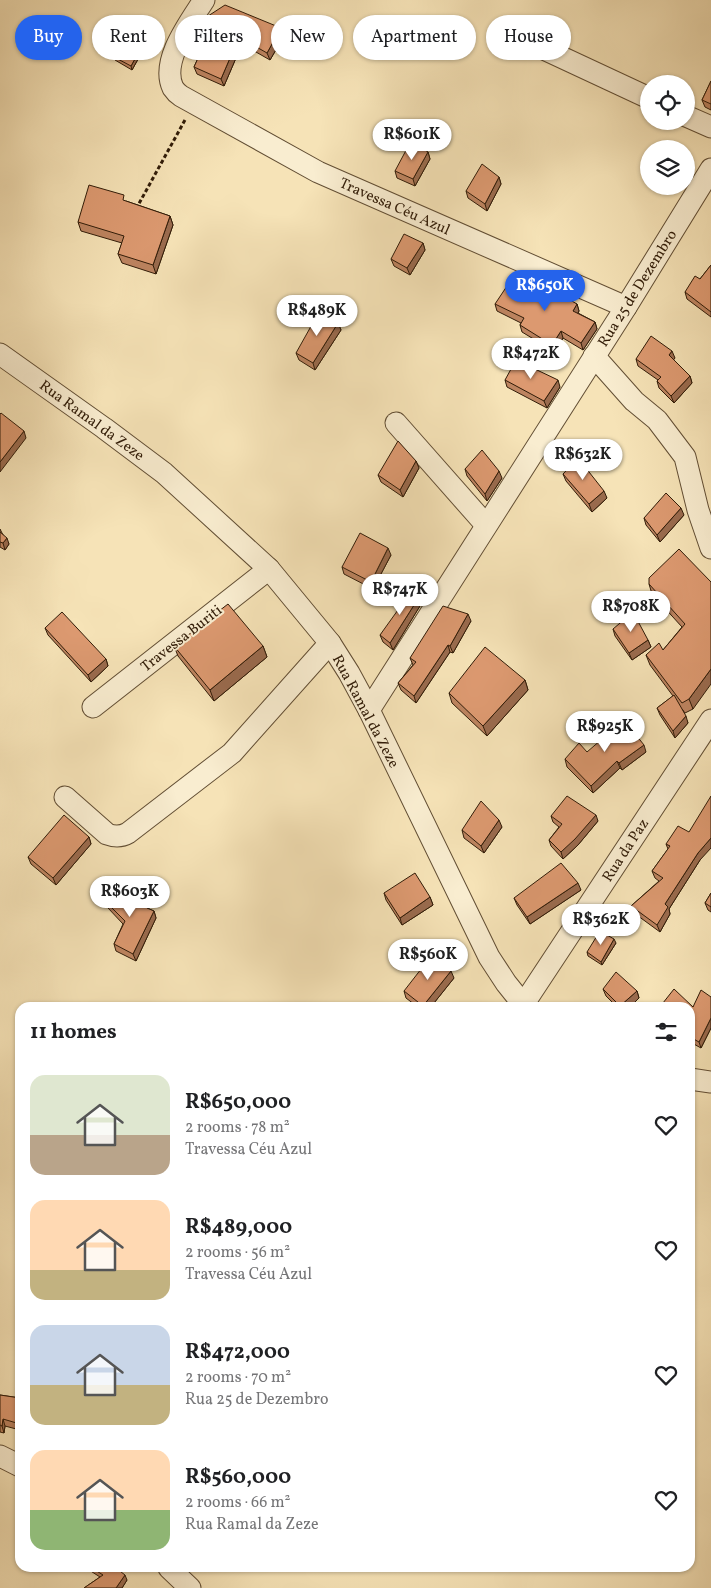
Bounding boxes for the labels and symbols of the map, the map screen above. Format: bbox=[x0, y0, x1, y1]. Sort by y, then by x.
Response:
pin: R$601K bbox=[371, 119, 453, 161]
street label: Travessa Céu Azul bbox=[336, 174, 453, 241]
street label: Rua 25 de Dezembro bbox=[594, 226, 683, 351]
pin: R$650K bbox=[504, 270, 586, 312]
pin: R$489K bbox=[276, 294, 358, 337]
pin: R$472K bbox=[490, 338, 572, 380]
street label: Rua Ramal da Zeze bbox=[34, 376, 148, 467]
pin: R$632K bbox=[542, 438, 624, 481]
pin: R$747K bbox=[359, 574, 441, 616]
pin: R$708K bbox=[590, 590, 672, 633]
street label: Travessa Buriti bbox=[137, 601, 227, 678]
street label: Rua Ramal da Zeze bbox=[326, 651, 403, 772]
pin: R$925K bbox=[564, 710, 646, 753]
street label: Rua da Paz bbox=[598, 815, 655, 887]
pin: R$603K bbox=[89, 876, 171, 918]
pin: R$362K bbox=[560, 904, 642, 946]
pin: R$560K bbox=[387, 938, 469, 981]

